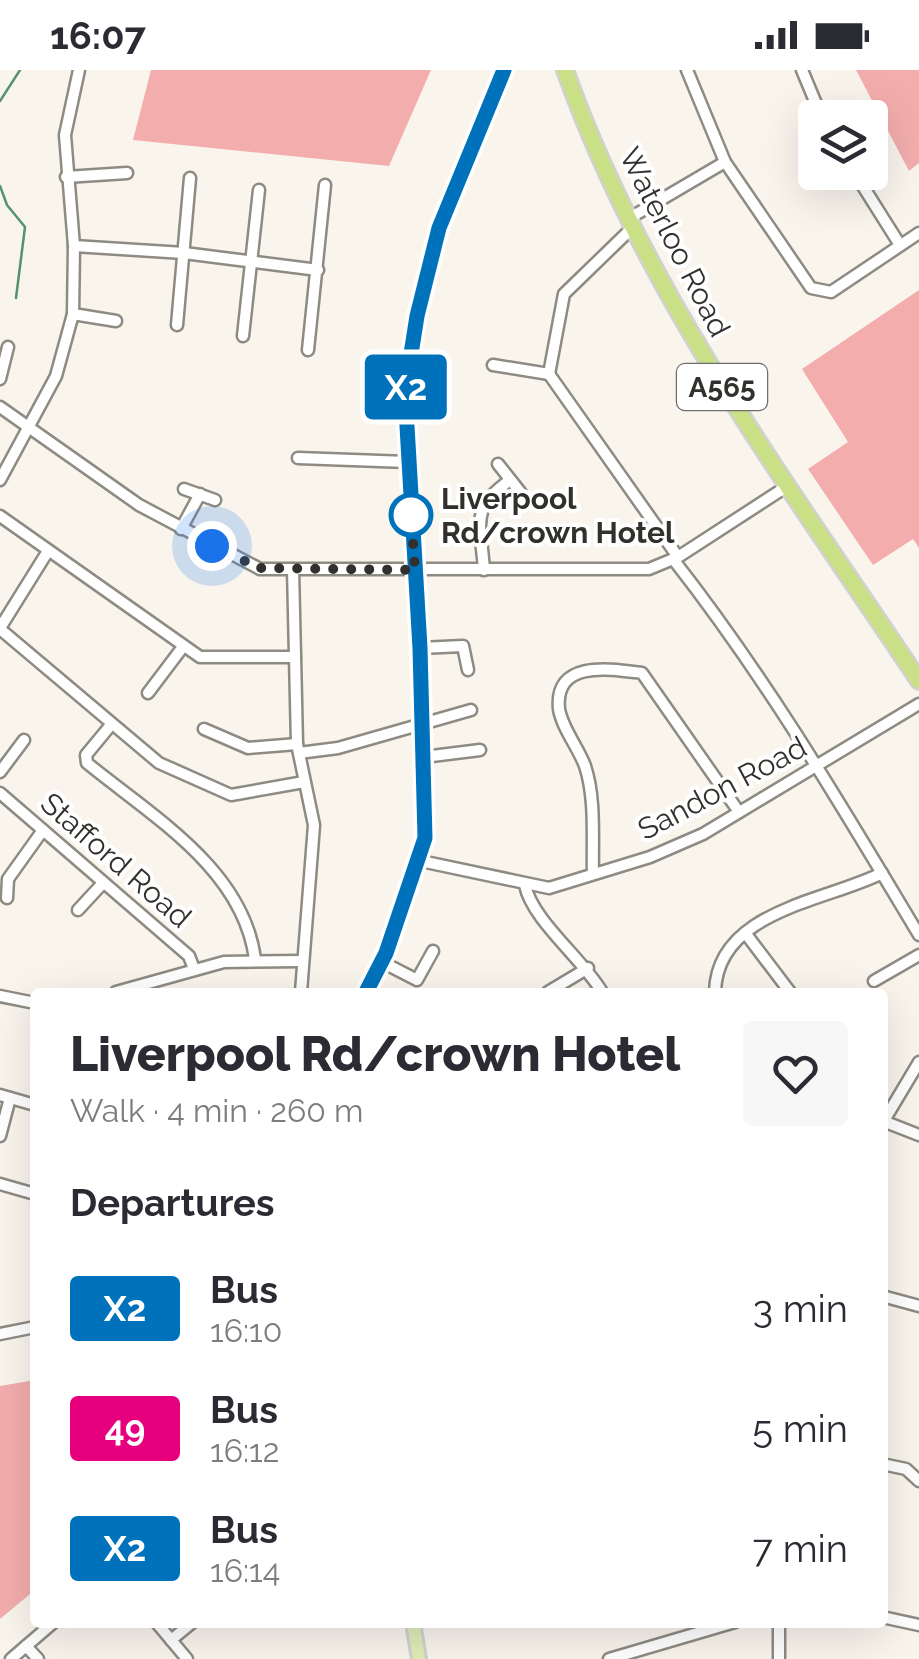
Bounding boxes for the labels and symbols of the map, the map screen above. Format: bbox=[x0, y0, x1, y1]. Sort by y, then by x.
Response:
street label: Waterloo Road bbox=[612, 142, 738, 342]
line badge: X2 bbox=[361, 354, 451, 420]
road number: A565 bbox=[677, 364, 767, 410]
place label: Liverpool Rd/crown Hotel bbox=[441, 481, 675, 550]
marker: Liverpool Rd/crown Hotel bbox=[390, 494, 432, 536]
your location bbox=[187, 521, 237, 571]
street label: Sandon Road bbox=[632, 729, 812, 847]
street label: Stafford Road bbox=[34, 785, 198, 935]

